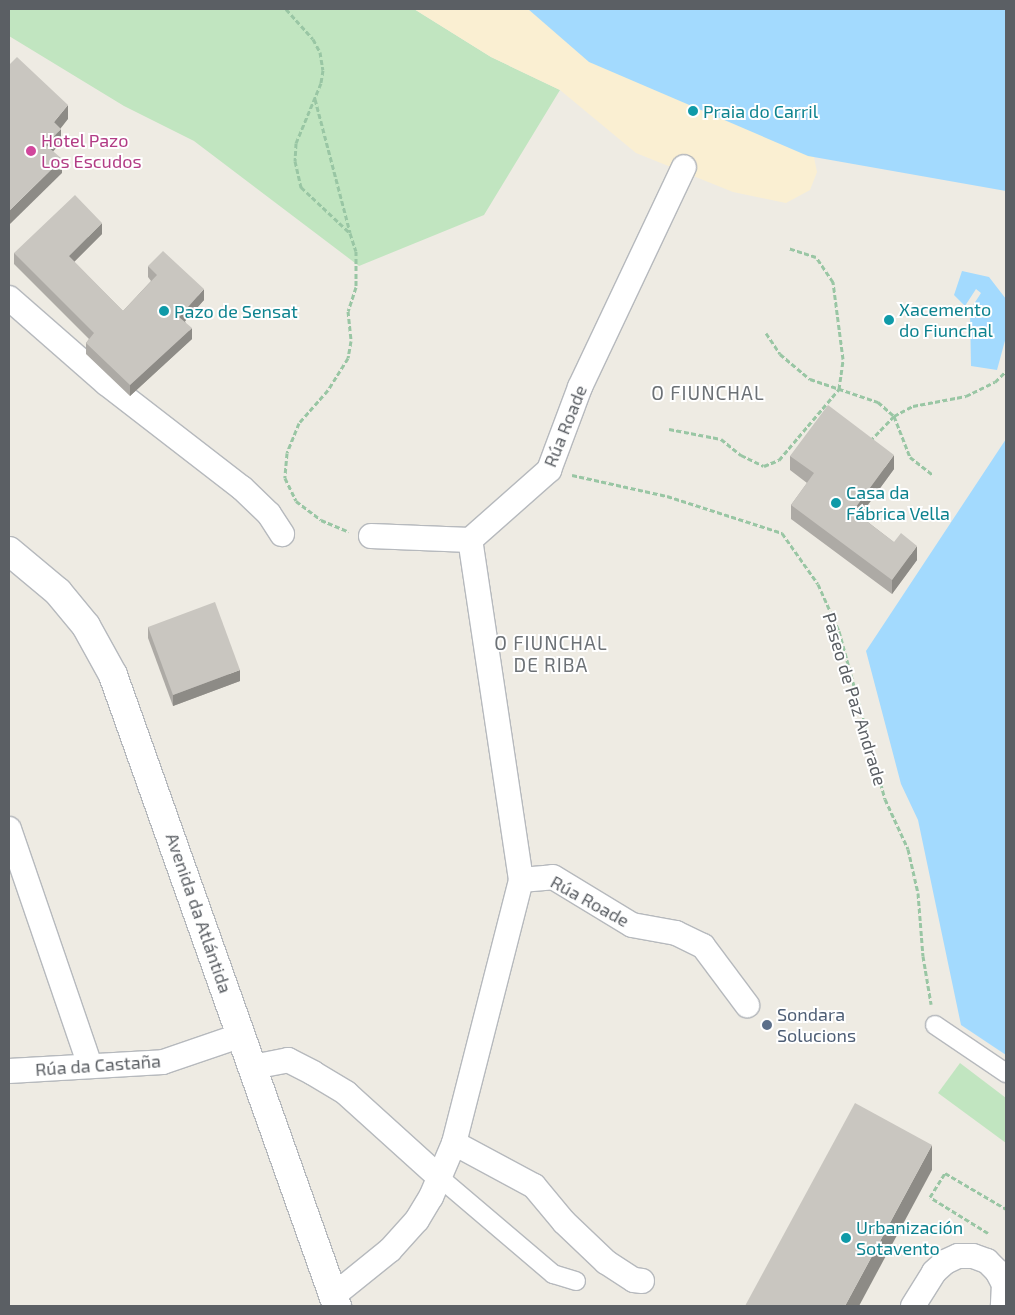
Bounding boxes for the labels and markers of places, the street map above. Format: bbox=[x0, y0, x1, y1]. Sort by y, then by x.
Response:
place label: Praia do Carril bbox=[703, 100, 818, 122]
marker: Praia do Carril bbox=[687, 105, 699, 117]
place label: Hotel Pazo Los Escudos bbox=[41, 130, 142, 172]
marker: Hotel Pazo Los Escudos bbox=[25, 145, 37, 157]
place label: Xacemento do Fiunchal bbox=[899, 299, 993, 342]
place label: Pazo de Sensat bbox=[174, 300, 298, 322]
marker: Pazo de Sensat bbox=[158, 305, 170, 317]
marker: Xacemento do Fiunchal bbox=[883, 314, 895, 326]
place label: Casa da Fábrica Vella bbox=[846, 482, 950, 524]
marker: Casa da Fábrica Vella bbox=[830, 497, 842, 509]
place label: Sondara Solucions bbox=[777, 1004, 856, 1046]
marker: Sondara Solucions bbox=[761, 1019, 773, 1031]
place label: Urbanización Sotavento bbox=[856, 1217, 963, 1260]
marker: Urbanización Sotavento bbox=[840, 1232, 852, 1244]

